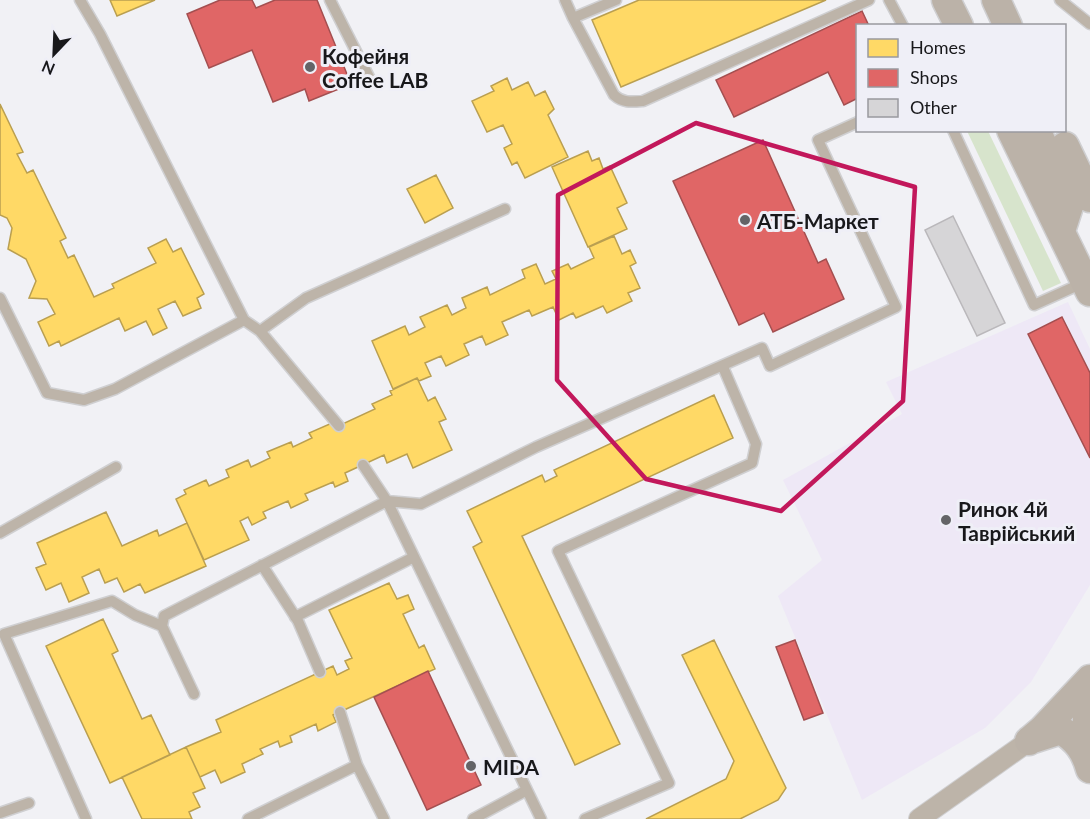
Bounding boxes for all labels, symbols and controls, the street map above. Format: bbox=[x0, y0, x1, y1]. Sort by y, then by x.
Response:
north arrow bbox=[24, 24, 84, 84]
legend bbox=[856, 24, 1066, 132]
text: Homes bbox=[910, 36, 966, 58]
place label: Кофейня Coffee LAB bbox=[322, 43, 428, 92]
text: N bbox=[39, 57, 57, 79]
marker: Кофейня Coffee LAB bbox=[303, 60, 317, 74]
text: Shops bbox=[910, 66, 958, 88]
text: Other bbox=[910, 96, 957, 118]
place label: АТБ-Маркет bbox=[756, 208, 879, 233]
marker: АТБ-Маркет bbox=[738, 213, 752, 227]
place label: Ринок 4й Таврійський bbox=[958, 496, 1075, 545]
marker: Ринок 4й Таврійський bbox=[939, 513, 953, 527]
place label: MIDA bbox=[483, 754, 540, 779]
marker: MIDA bbox=[464, 759, 478, 773]

